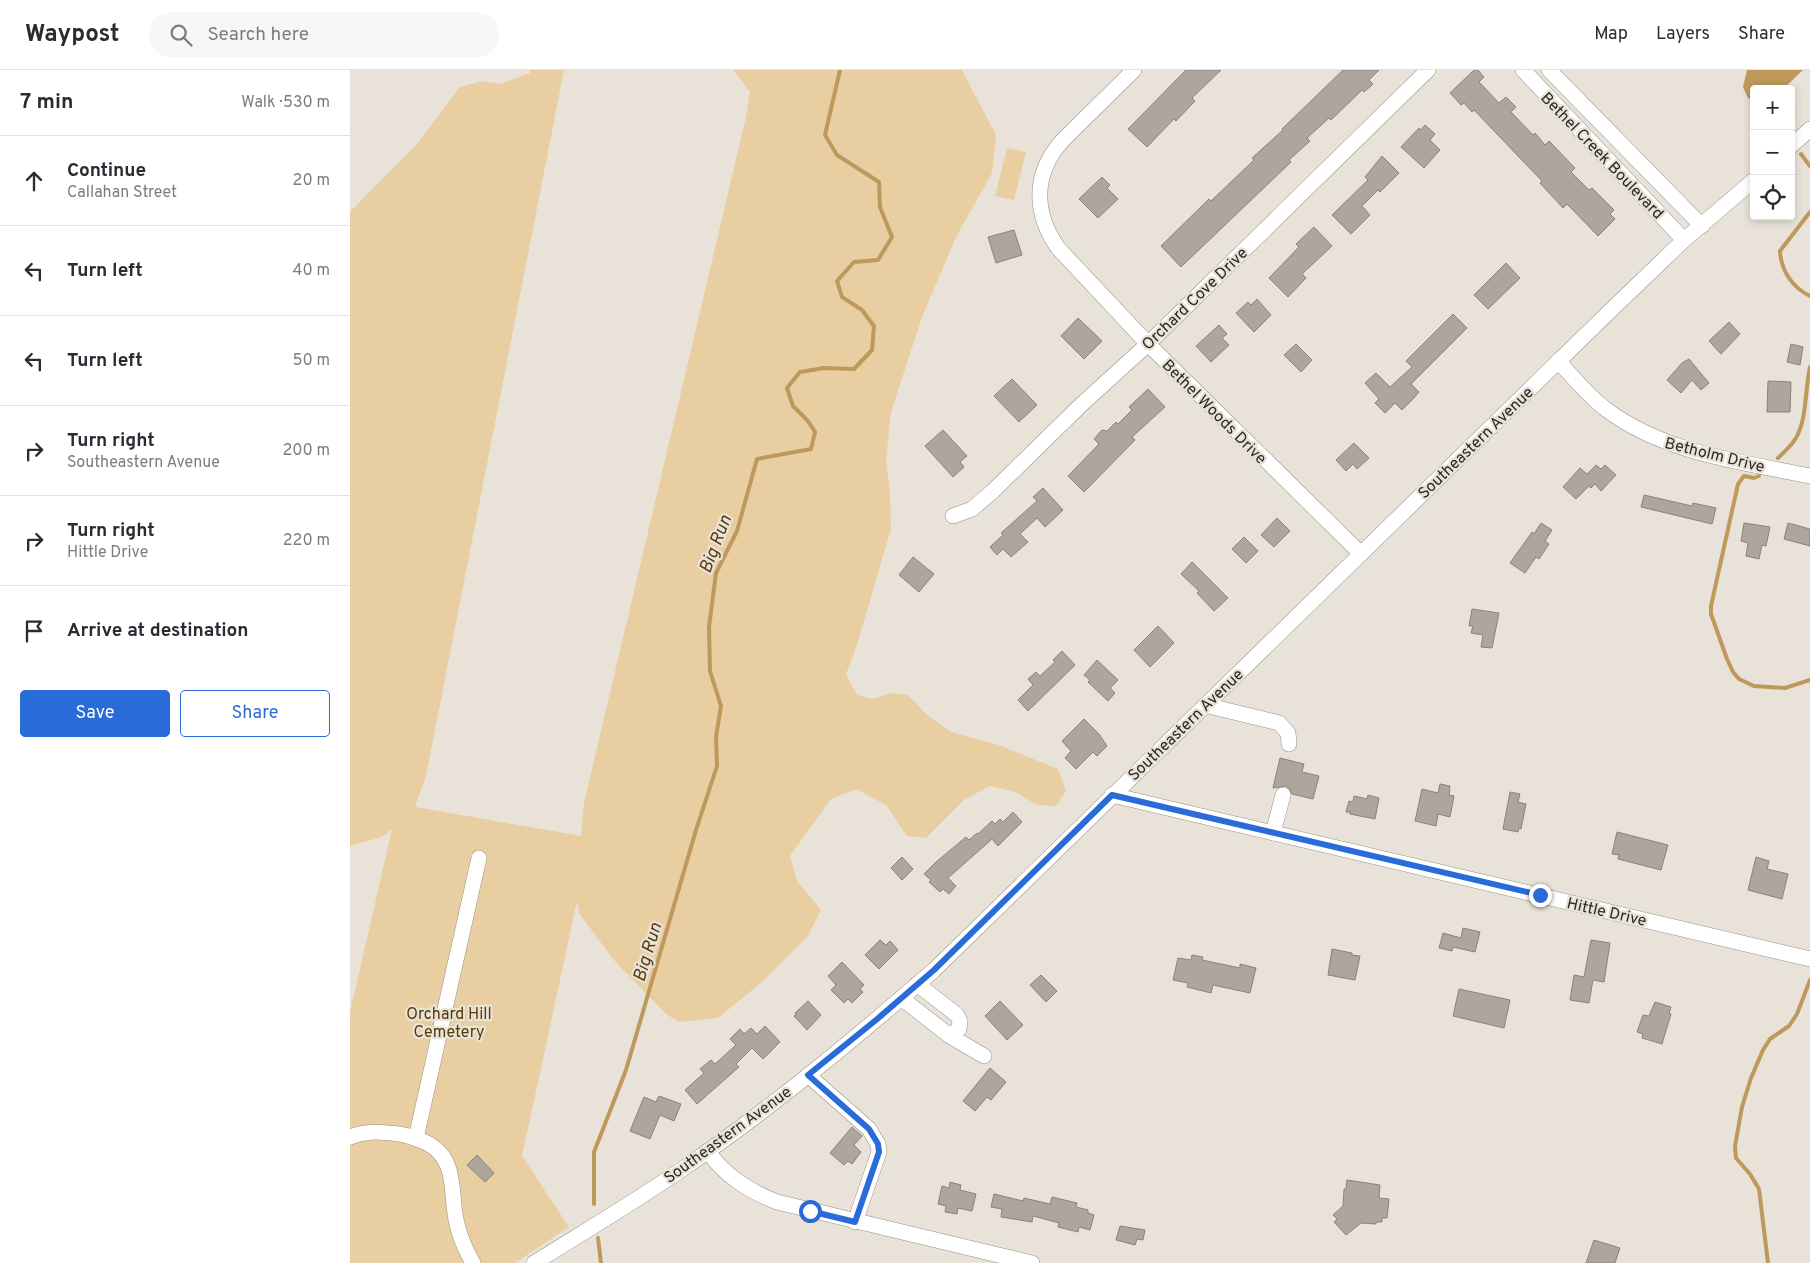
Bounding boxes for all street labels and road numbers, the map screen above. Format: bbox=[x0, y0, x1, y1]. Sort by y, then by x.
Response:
street label: Bethel Creek Boulevard bbox=[1536, 89, 1667, 224]
street label: Orchard Cove Drive bbox=[1138, 244, 1253, 355]
street label: Bethel Woods Drive bbox=[1157, 356, 1270, 469]
street label: Southeastern Avenue bbox=[1414, 383, 1538, 504]
street label: Betholm Drive bbox=[1662, 434, 1767, 478]
street label: Southeastern Avenue bbox=[1124, 665, 1248, 786]
street label: Hittle Drive bbox=[1565, 894, 1648, 932]
street label: Southeastern Avenue bbox=[660, 1083, 796, 1189]

